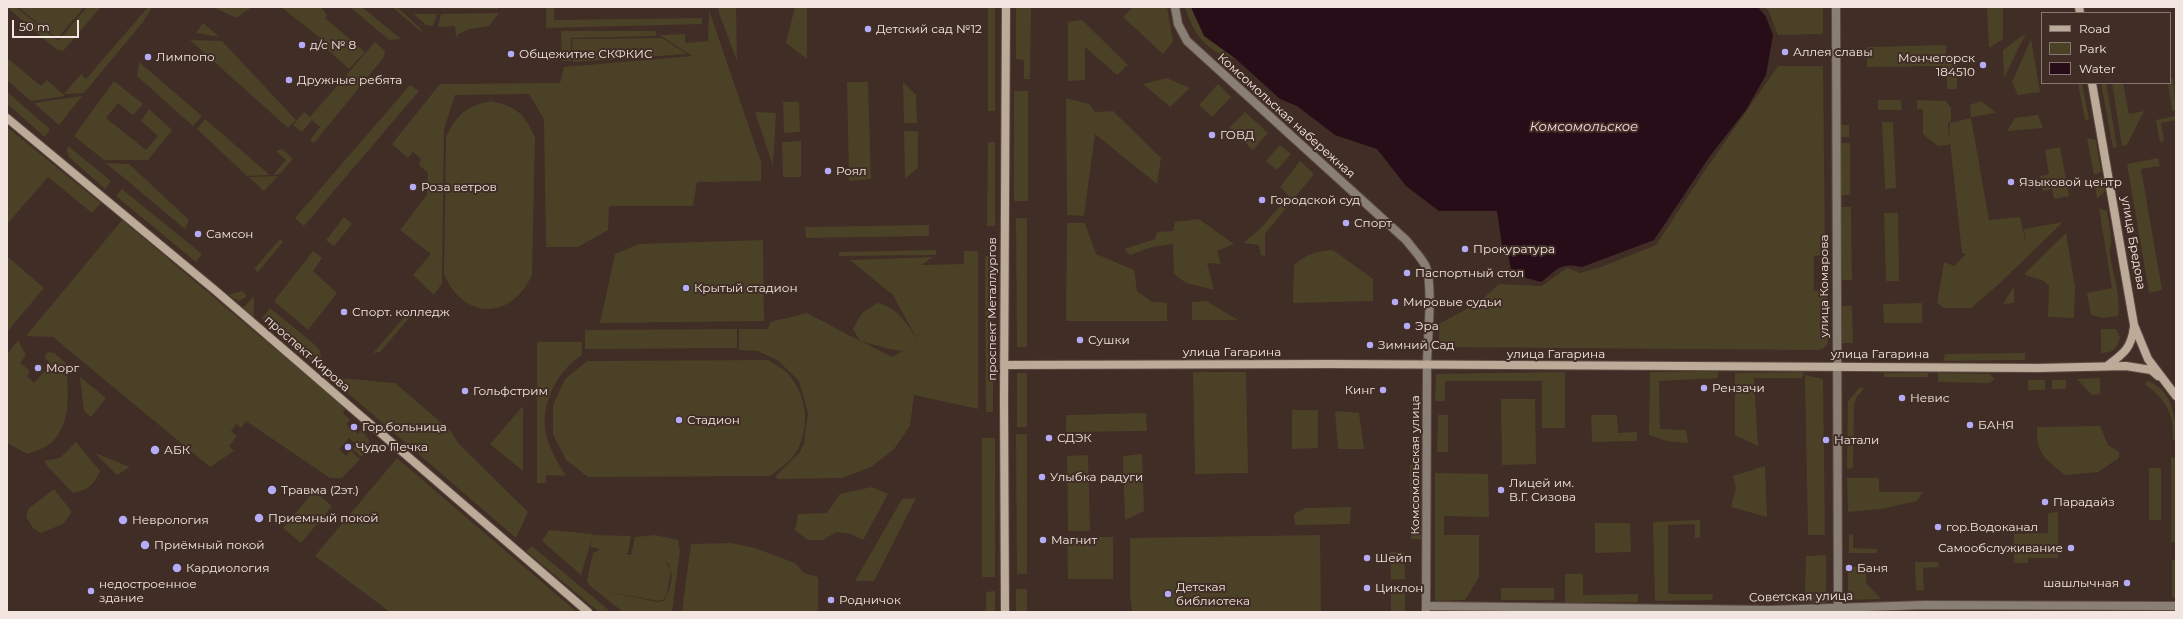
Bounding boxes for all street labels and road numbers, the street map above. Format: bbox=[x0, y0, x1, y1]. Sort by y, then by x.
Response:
street label: Комсомольская набережная bbox=[1214, 50, 1358, 182]
street label: улица Бредова bbox=[2118, 195, 2148, 291]
street label: улица Комарова bbox=[1817, 235, 1831, 337]
street label: проспект Металлургов bbox=[985, 237, 999, 381]
street label: проспект Кирова bbox=[261, 313, 353, 395]
street label: улица Гагарина bbox=[1183, 345, 1281, 359]
street label: улица Гагарина bbox=[1507, 347, 1605, 361]
street label: улица Гагарина bbox=[1831, 347, 1929, 361]
street label: Комсомольская улица bbox=[1408, 395, 1422, 535]
street label: Советская улица bbox=[1749, 589, 1853, 605]

